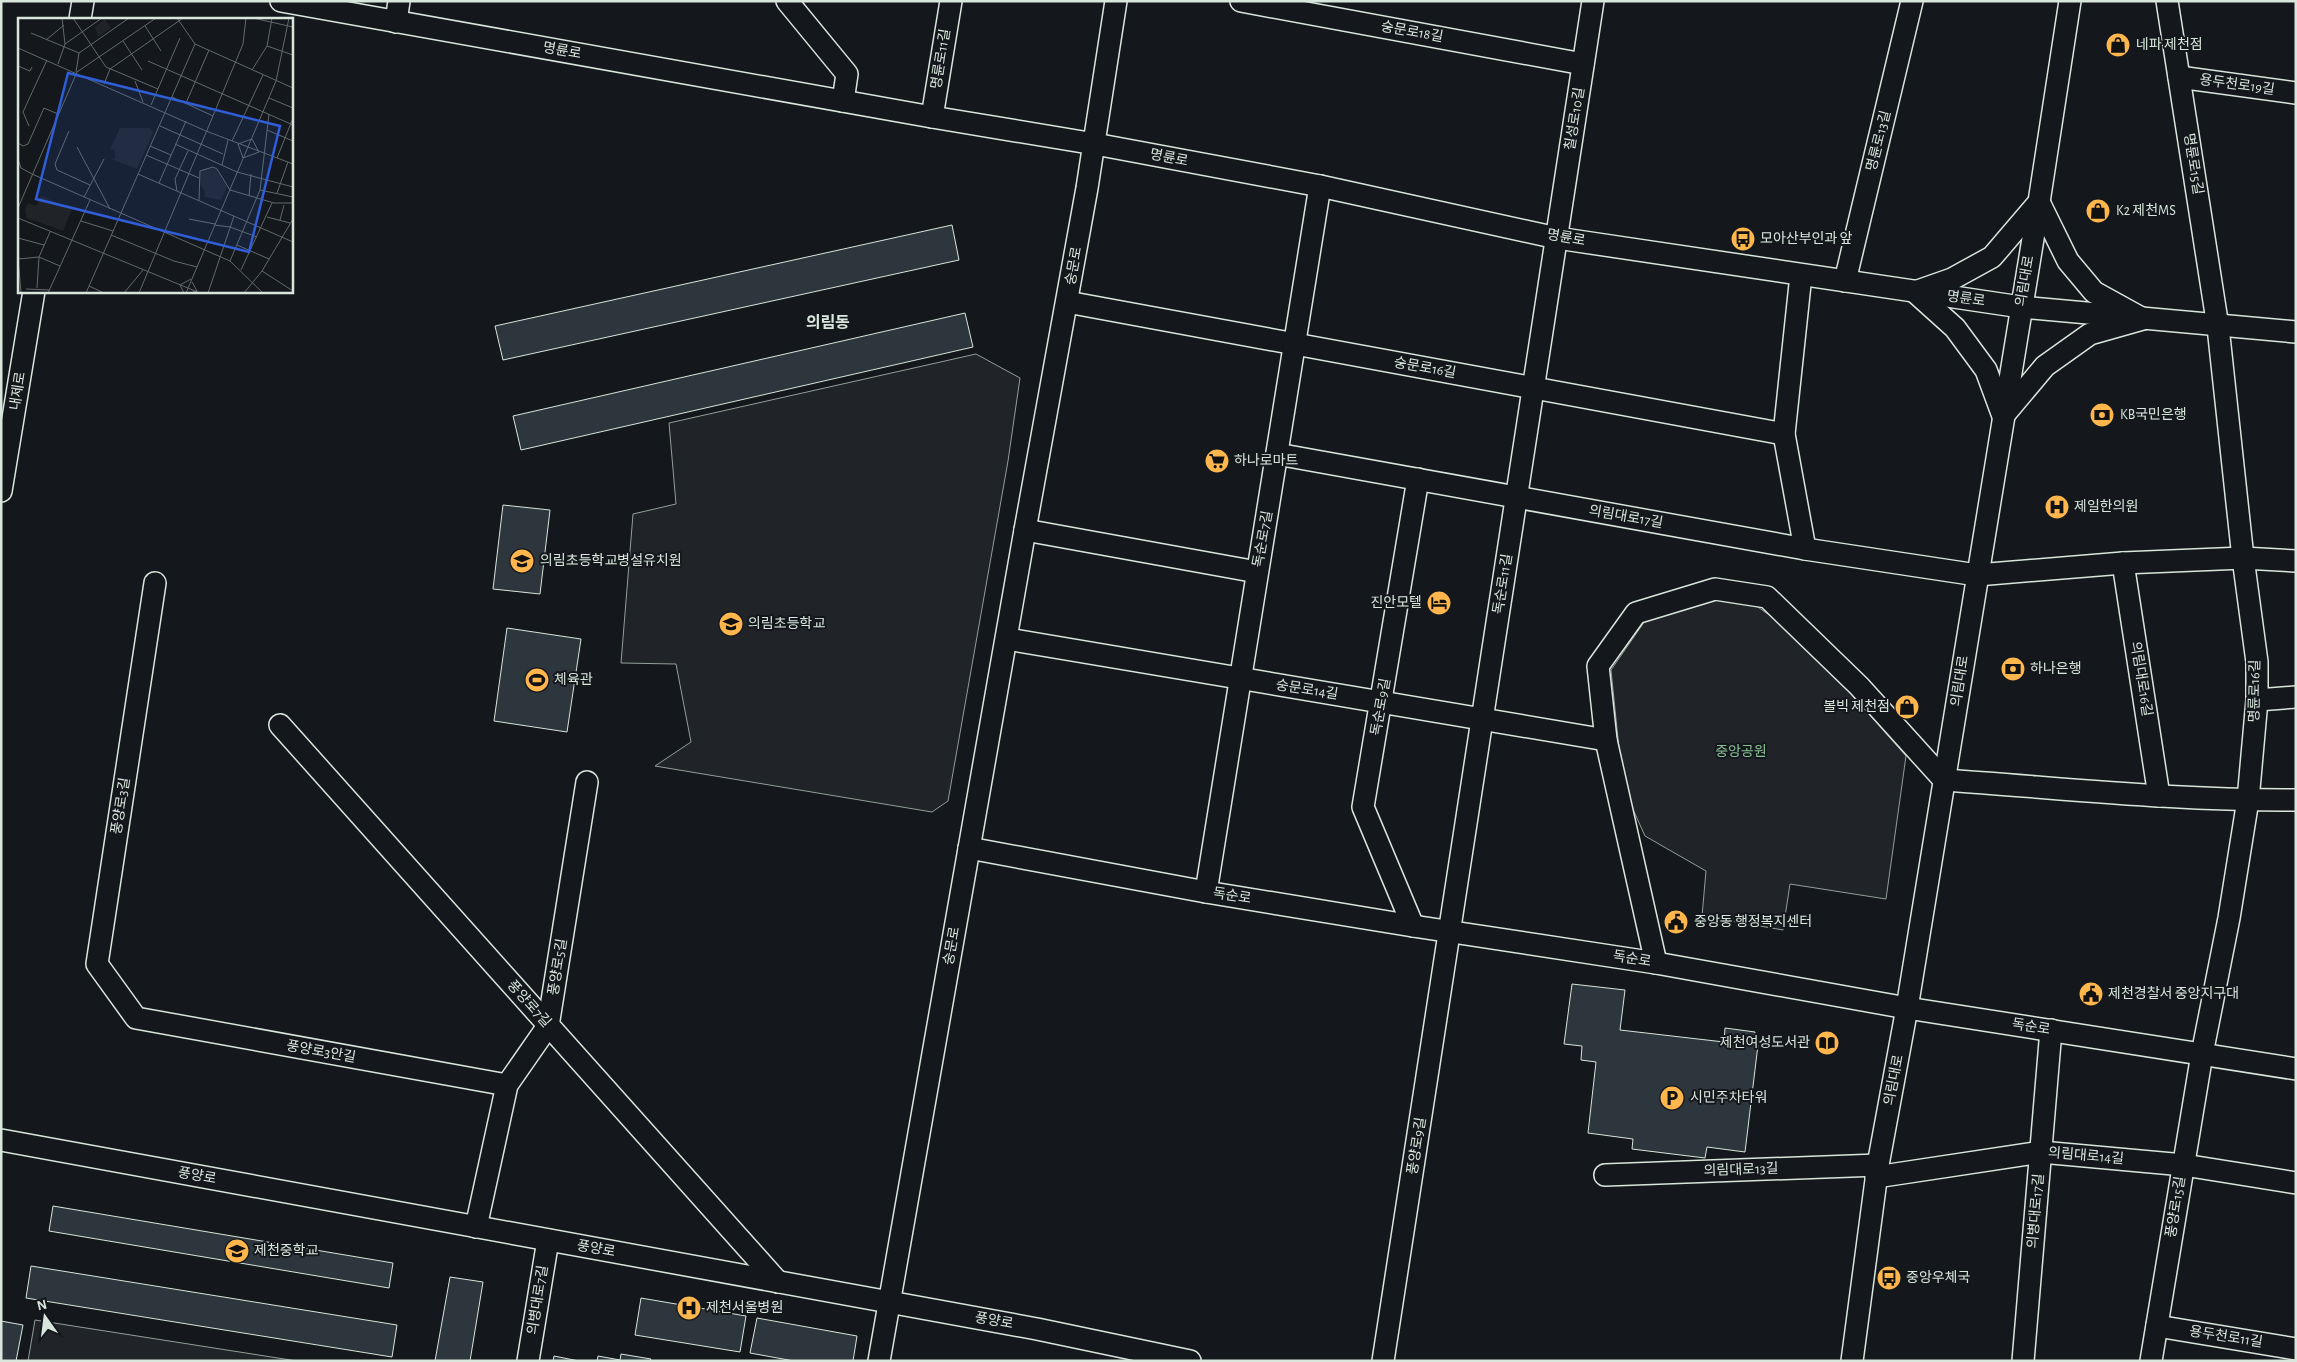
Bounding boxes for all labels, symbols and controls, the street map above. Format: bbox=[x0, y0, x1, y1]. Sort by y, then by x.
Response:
inset map bbox=[18, 18, 292, 292]
street label: 숭문로18길 bbox=[1380, 19, 1444, 44]
street label: 명륜로11길 bbox=[928, 28, 953, 90]
shop icon: 네파 제천점 bbox=[2105, 32, 2131, 58]
place label: 네파 제천점 bbox=[2136, 36, 2203, 52]
street label: 명륜로 bbox=[542, 40, 583, 61]
street label: 용두천로19길 bbox=[2198, 71, 2276, 97]
street label: 칠성로10길 bbox=[1561, 86, 1587, 152]
street label: 명륜로13길 bbox=[1864, 109, 1893, 173]
street label: 명륜로15길 bbox=[2181, 132, 2206, 196]
street label: 명륜로 bbox=[1149, 146, 1190, 169]
shop icon: K2 제천MS bbox=[2085, 198, 2111, 224]
place label: K2 제천MS bbox=[2116, 202, 2176, 218]
bus stop icon: 모아산부인과 앞 bbox=[1730, 226, 1756, 252]
street label: 명륜로 bbox=[1546, 227, 1587, 248]
place label: 모아산부인과 앞 bbox=[1760, 231, 1853, 246]
street label: 숭문로 bbox=[1064, 246, 1084, 286]
street label: 의림대로 bbox=[2013, 254, 2036, 308]
street label: 명륜로 bbox=[1946, 288, 1986, 309]
district label: 의림동 bbox=[806, 314, 850, 331]
street label: 숭문로16길 bbox=[1393, 355, 1457, 380]
street label: 내제로 bbox=[7, 371, 28, 411]
bank icon: KB국민은행 bbox=[2089, 402, 2115, 428]
place label: KB국민은행 bbox=[2120, 407, 2187, 422]
supermarket icon: 하나로마트 bbox=[1204, 448, 1230, 474]
place label: 하나로마트 bbox=[1234, 453, 1299, 468]
hospital icon: 제일한의원 bbox=[2044, 494, 2070, 520]
place label: 제일한의원 bbox=[2074, 499, 2138, 514]
street label: 의림대로17길 bbox=[1588, 503, 1664, 530]
street label: 독순로7길 bbox=[1250, 509, 1275, 568]
school or university icon: 의림초등학교병설유치원 bbox=[509, 548, 535, 574]
place label: 의림초등학교병설유치원 bbox=[540, 552, 682, 568]
street label: 독순로11길 bbox=[1490, 553, 1515, 615]
hotel icon: 진안모텔 bbox=[1426, 590, 1452, 616]
place label: 진안모텔 bbox=[1370, 595, 1422, 610]
school or university icon: 의림초등학교 bbox=[718, 611, 744, 637]
place label: 의림초등학교 bbox=[748, 615, 825, 631]
street label: 의림대로16길 bbox=[2128, 640, 2155, 718]
street label: 의림대로 bbox=[1948, 654, 1971, 708]
bank icon: 하나은행 bbox=[2000, 656, 2026, 682]
street label: 명륜로16길 bbox=[2246, 659, 2263, 723]
place label: 하나은행 bbox=[2030, 661, 2082, 676]
sports icon: 체육관 bbox=[524, 667, 550, 693]
place label: 체육관 bbox=[554, 672, 593, 687]
street label: 숭문로14길 bbox=[1275, 677, 1339, 702]
street label: 독순로9길 bbox=[1368, 677, 1393, 737]
shop icon: 볼빅 제천점 bbox=[1894, 694, 1920, 720]
place label: 볼빅 제천점 bbox=[1823, 698, 1890, 714]
park label: 중앙공원 bbox=[1715, 744, 1767, 759]
street label: 풍양로3길 bbox=[109, 776, 132, 835]
street label: 독순로 bbox=[1212, 886, 1252, 906]
public building icon: 중앙동 행정복지센터 bbox=[1663, 909, 1689, 935]
place label: 중앙동 행정복지센터 bbox=[1694, 914, 1812, 929]
street label: 숭문로 bbox=[942, 926, 962, 966]
street label: 풍양로5길 bbox=[546, 937, 569, 996]
street label: 독순로 bbox=[1612, 949, 1652, 969]
street label: 풍양로7길 bbox=[505, 977, 554, 1030]
public building icon: 제천경찰서 중앙지구대 bbox=[2078, 981, 2104, 1007]
place label: 제천경찰서 중앙지구대 bbox=[2108, 985, 2239, 1001]
street label: 독순로 bbox=[2011, 1017, 2051, 1037]
library icon: 제천여성도서관 bbox=[1814, 1030, 1840, 1056]
place label: 제천여성도서관 bbox=[1720, 1034, 1810, 1050]
street label: 풍양로3안길 bbox=[285, 1038, 357, 1065]
street label: 의림대로 bbox=[1881, 1053, 1906, 1107]
parking icon: 시민주차타워 bbox=[1659, 1085, 1685, 1111]
place label: 시민주차타워 bbox=[1690, 1090, 1767, 1105]
street label: 풍양로9길 bbox=[1405, 1116, 1428, 1176]
street label: 의림대로14길 bbox=[2048, 1145, 2125, 1166]
street label: 의림대로13길 bbox=[1703, 1161, 1779, 1178]
street label: 풍양로 bbox=[177, 1165, 218, 1186]
street label: 의병대로17길 bbox=[2025, 1173, 2046, 1249]
street label: 풍양로15길 bbox=[2163, 1175, 2188, 1239]
school or university icon: 제천중학교 bbox=[224, 1238, 250, 1264]
street label: 풍양로 bbox=[576, 1238, 617, 1259]
place label: 제천중학교 bbox=[254, 1242, 319, 1258]
street label: 의병대로7길 bbox=[525, 1264, 550, 1336]
bus stop icon: 중앙우체국 bbox=[1876, 1265, 1902, 1291]
place label: 중앙우체국 bbox=[1906, 1270, 1971, 1285]
north arrow bbox=[20, 1292, 70, 1342]
hospital icon: 제천서울병원 bbox=[676, 1295, 702, 1321]
text: N bbox=[36, 1297, 49, 1313]
place label: 제천서울병원 bbox=[706, 1299, 783, 1315]
street label: 풍양로 bbox=[974, 1310, 1015, 1331]
street label: 용두천로11길 bbox=[2188, 1322, 2264, 1350]

